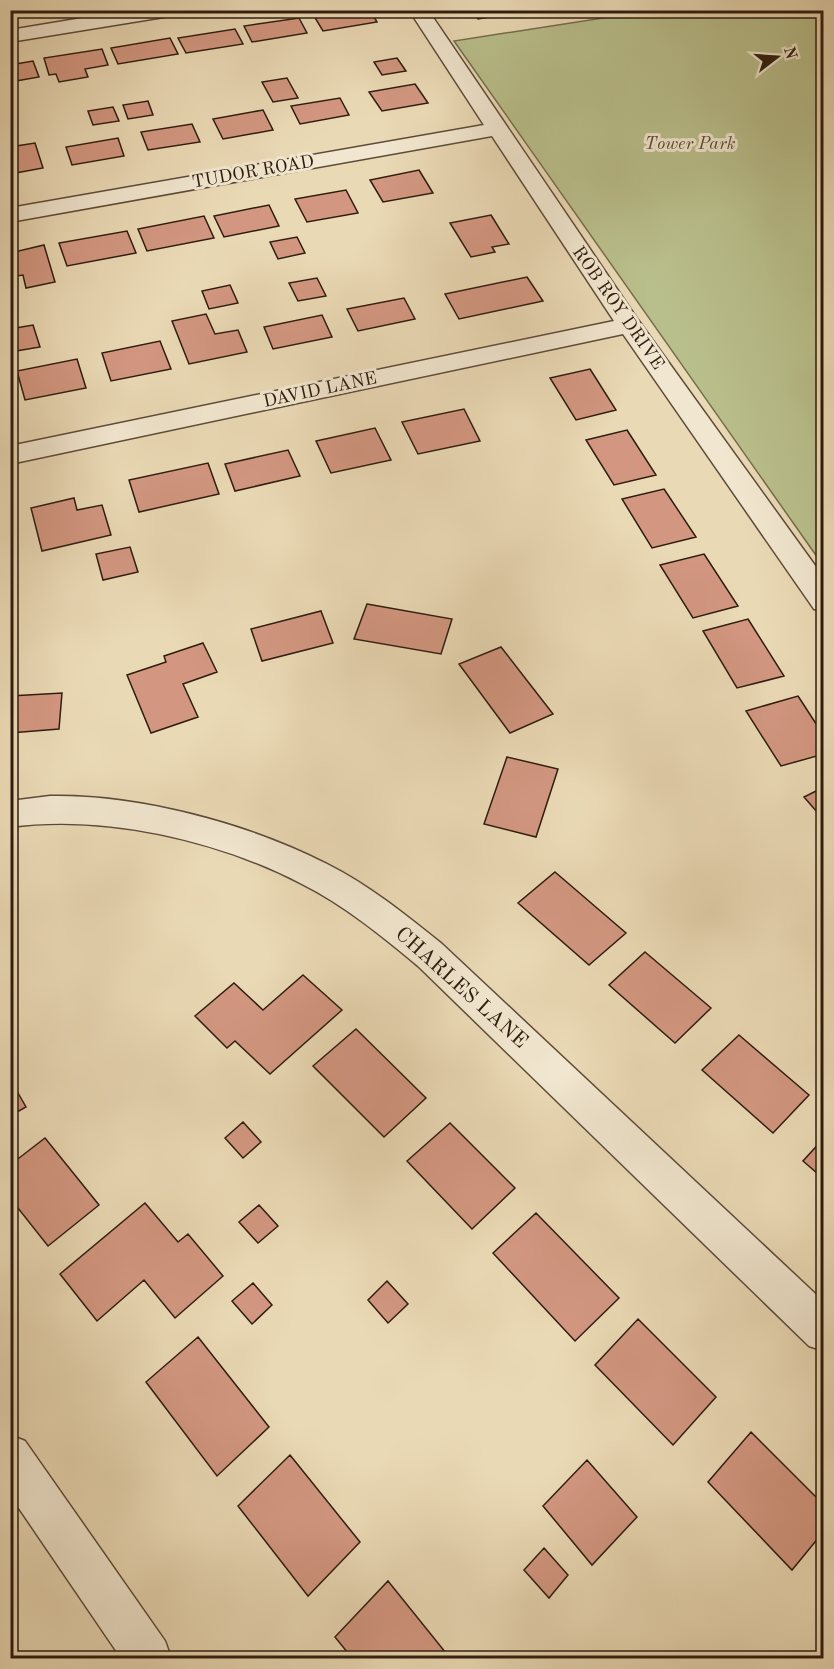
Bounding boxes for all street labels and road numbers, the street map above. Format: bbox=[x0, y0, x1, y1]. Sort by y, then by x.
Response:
street label: TUDOR ROAD bbox=[191, 152, 315, 192]
street label: ROB ROY DRIVE bbox=[569, 243, 667, 373]
street label: DAVID LANE bbox=[261, 369, 379, 411]
street label: CHARLES LANE bbox=[391, 923, 531, 1053]

